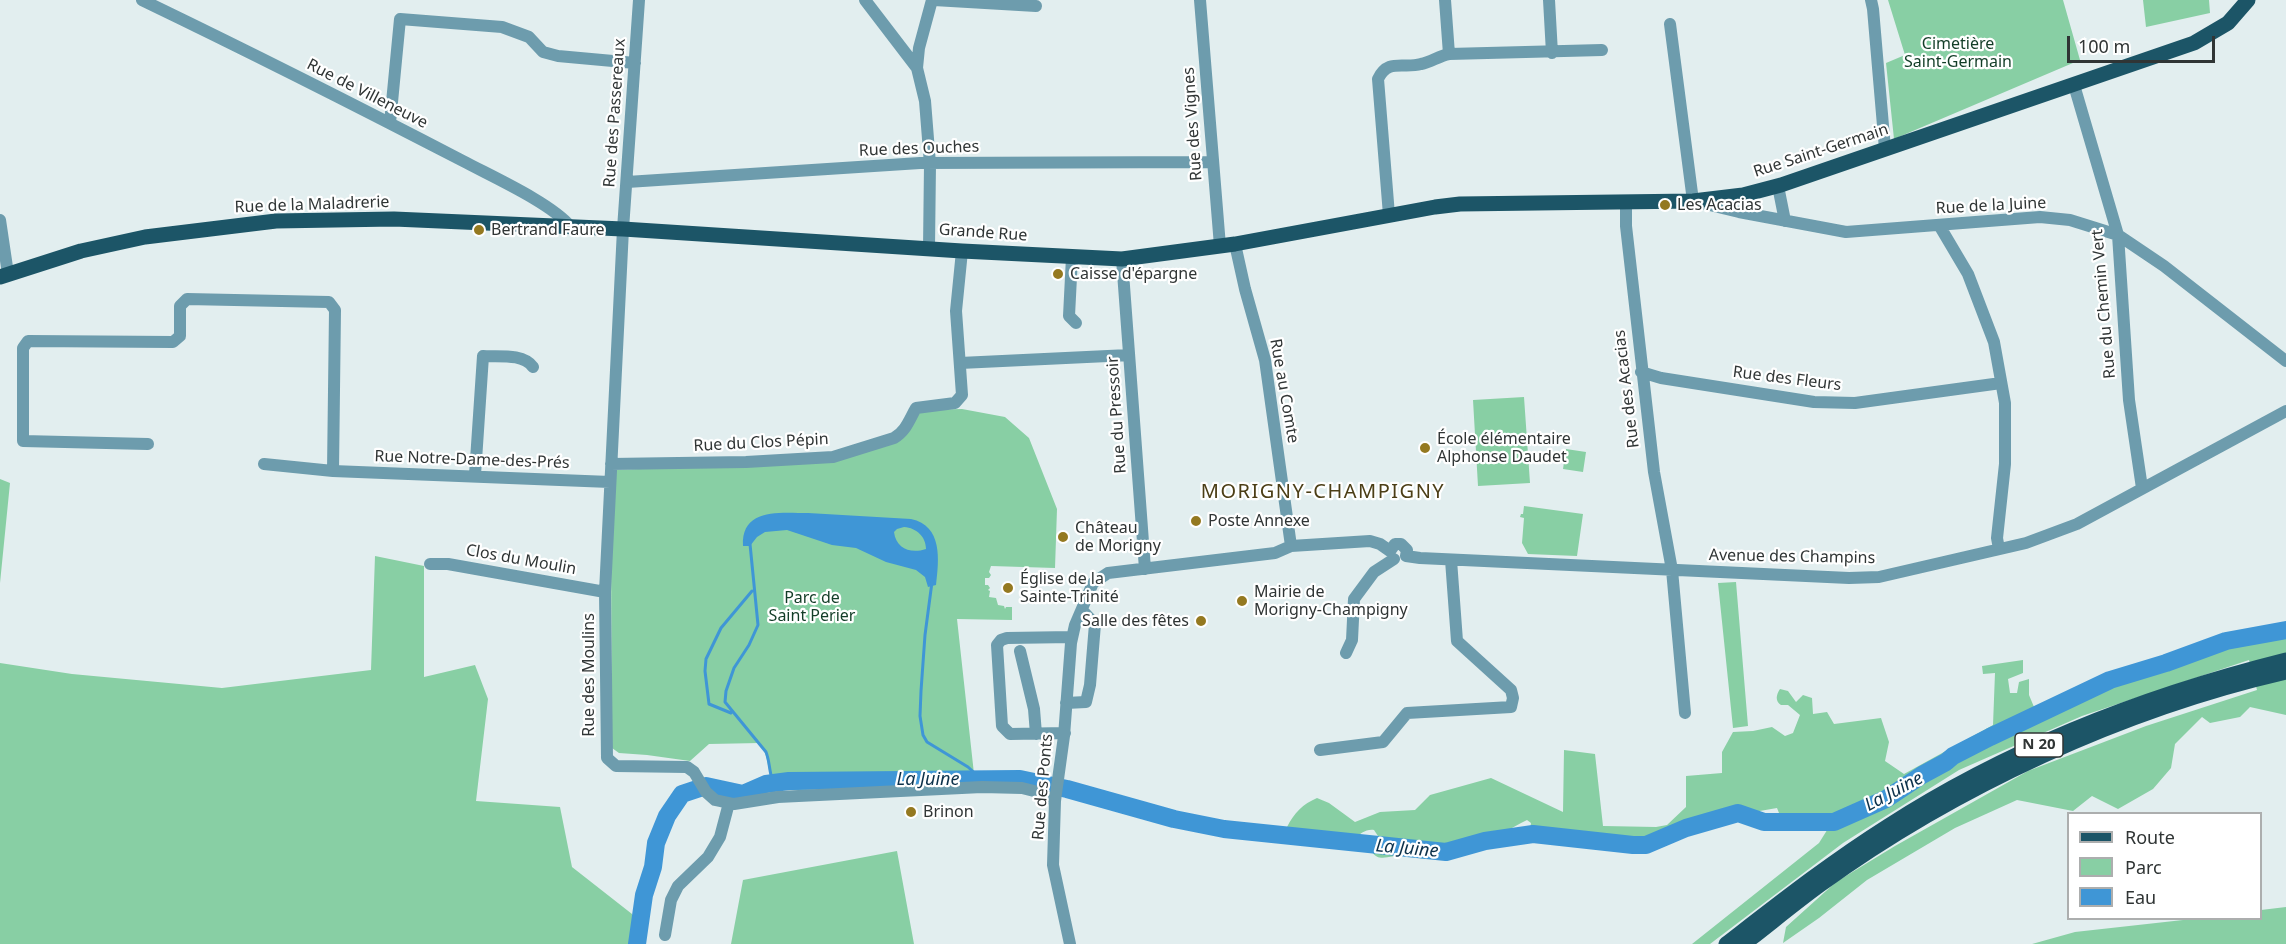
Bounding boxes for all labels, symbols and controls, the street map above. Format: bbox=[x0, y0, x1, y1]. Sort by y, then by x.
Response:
scale bar bbox=[2070, 24, 2218, 62]
park label: Cimetière Saint-Germain bbox=[1904, 34, 2012, 72]
text: 100 m bbox=[2078, 34, 2130, 58]
street label: Rue des Passereaux bbox=[600, 38, 630, 188]
street label: Rue de Villeneuve bbox=[303, 55, 431, 133]
street label: Rue des Vignes bbox=[1179, 67, 1207, 181]
street label: Rue Saint-Germain bbox=[1751, 120, 1891, 182]
street label: Rue des Ouches bbox=[859, 137, 979, 161]
street label: Rue de la Maladrerie bbox=[234, 193, 390, 217]
street label: Rue de la Juine bbox=[1935, 194, 2047, 218]
place label: Les Acacias bbox=[1677, 195, 1762, 215]
marker: Les Acacias bbox=[1658, 198, 1672, 212]
place label: Bertrand Faure bbox=[491, 220, 604, 240]
street label: Grande Rue bbox=[938, 220, 1028, 246]
marker: Bertrand Faure bbox=[472, 223, 486, 237]
street label: Rue du Chemin Vert bbox=[2088, 229, 2120, 379]
place label: Caisse d'épargne bbox=[1070, 264, 1197, 284]
marker: Caisse d'épargne bbox=[1051, 267, 1065, 281]
street label: Rue des Acacias bbox=[1610, 329, 1644, 449]
street label: Rue au Comte bbox=[1265, 337, 1303, 445]
street label: Rue du Pressoir bbox=[1103, 356, 1131, 474]
street label: Rue des Fleurs bbox=[1732, 363, 1842, 395]
place label: École élémentaire Alphonse Daudet bbox=[1437, 429, 1571, 467]
street label: Rue du Clos Pépin bbox=[693, 430, 829, 456]
marker: École élémentaire Alphonse Daudet bbox=[1418, 441, 1432, 455]
street label: Rue Notre-Dame-des-Prés bbox=[374, 447, 570, 473]
district label: MORIGNY-CHAMPIGNY bbox=[1201, 480, 1445, 504]
place label: Poste Annexe bbox=[1208, 511, 1310, 531]
marker: Poste Annexe bbox=[1189, 514, 1203, 528]
place label: Château de Morigny bbox=[1075, 518, 1161, 556]
marker: Château de Morigny bbox=[1056, 530, 1070, 544]
street label: Clos du Moulin bbox=[464, 541, 578, 579]
street label: Avenue des Champins bbox=[1709, 546, 1875, 568]
place label: Église de la Sainte-Trinité bbox=[1020, 569, 1119, 607]
marker: Église de la Sainte-Trinité bbox=[1001, 581, 1015, 595]
place label: Mairie de Morigny-Champigny bbox=[1254, 582, 1408, 620]
park label: Parc de Saint Perier bbox=[769, 588, 855, 626]
marker: Mairie de Morigny-Champigny bbox=[1235, 594, 1249, 608]
place label: Salle des fêtes bbox=[1082, 611, 1189, 631]
street label: Rue des Moulins bbox=[579, 613, 599, 737]
marker: Salle des fêtes bbox=[1194, 614, 1208, 628]
street label: Rue des Ponts bbox=[1029, 733, 1057, 841]
road number: N 20 bbox=[2015, 733, 2063, 757]
water label: La Juine bbox=[1861, 768, 1927, 816]
water label: La Juine bbox=[897, 769, 959, 791]
place label: Brinon bbox=[923, 802, 974, 822]
marker: Brinon bbox=[904, 805, 918, 819]
legend bbox=[2067, 812, 2262, 920]
text: Route bbox=[2125, 825, 2175, 849]
water label: La Juine bbox=[1375, 836, 1439, 862]
text: Parc bbox=[2125, 855, 2162, 879]
text: Eau bbox=[2125, 885, 2156, 909]

